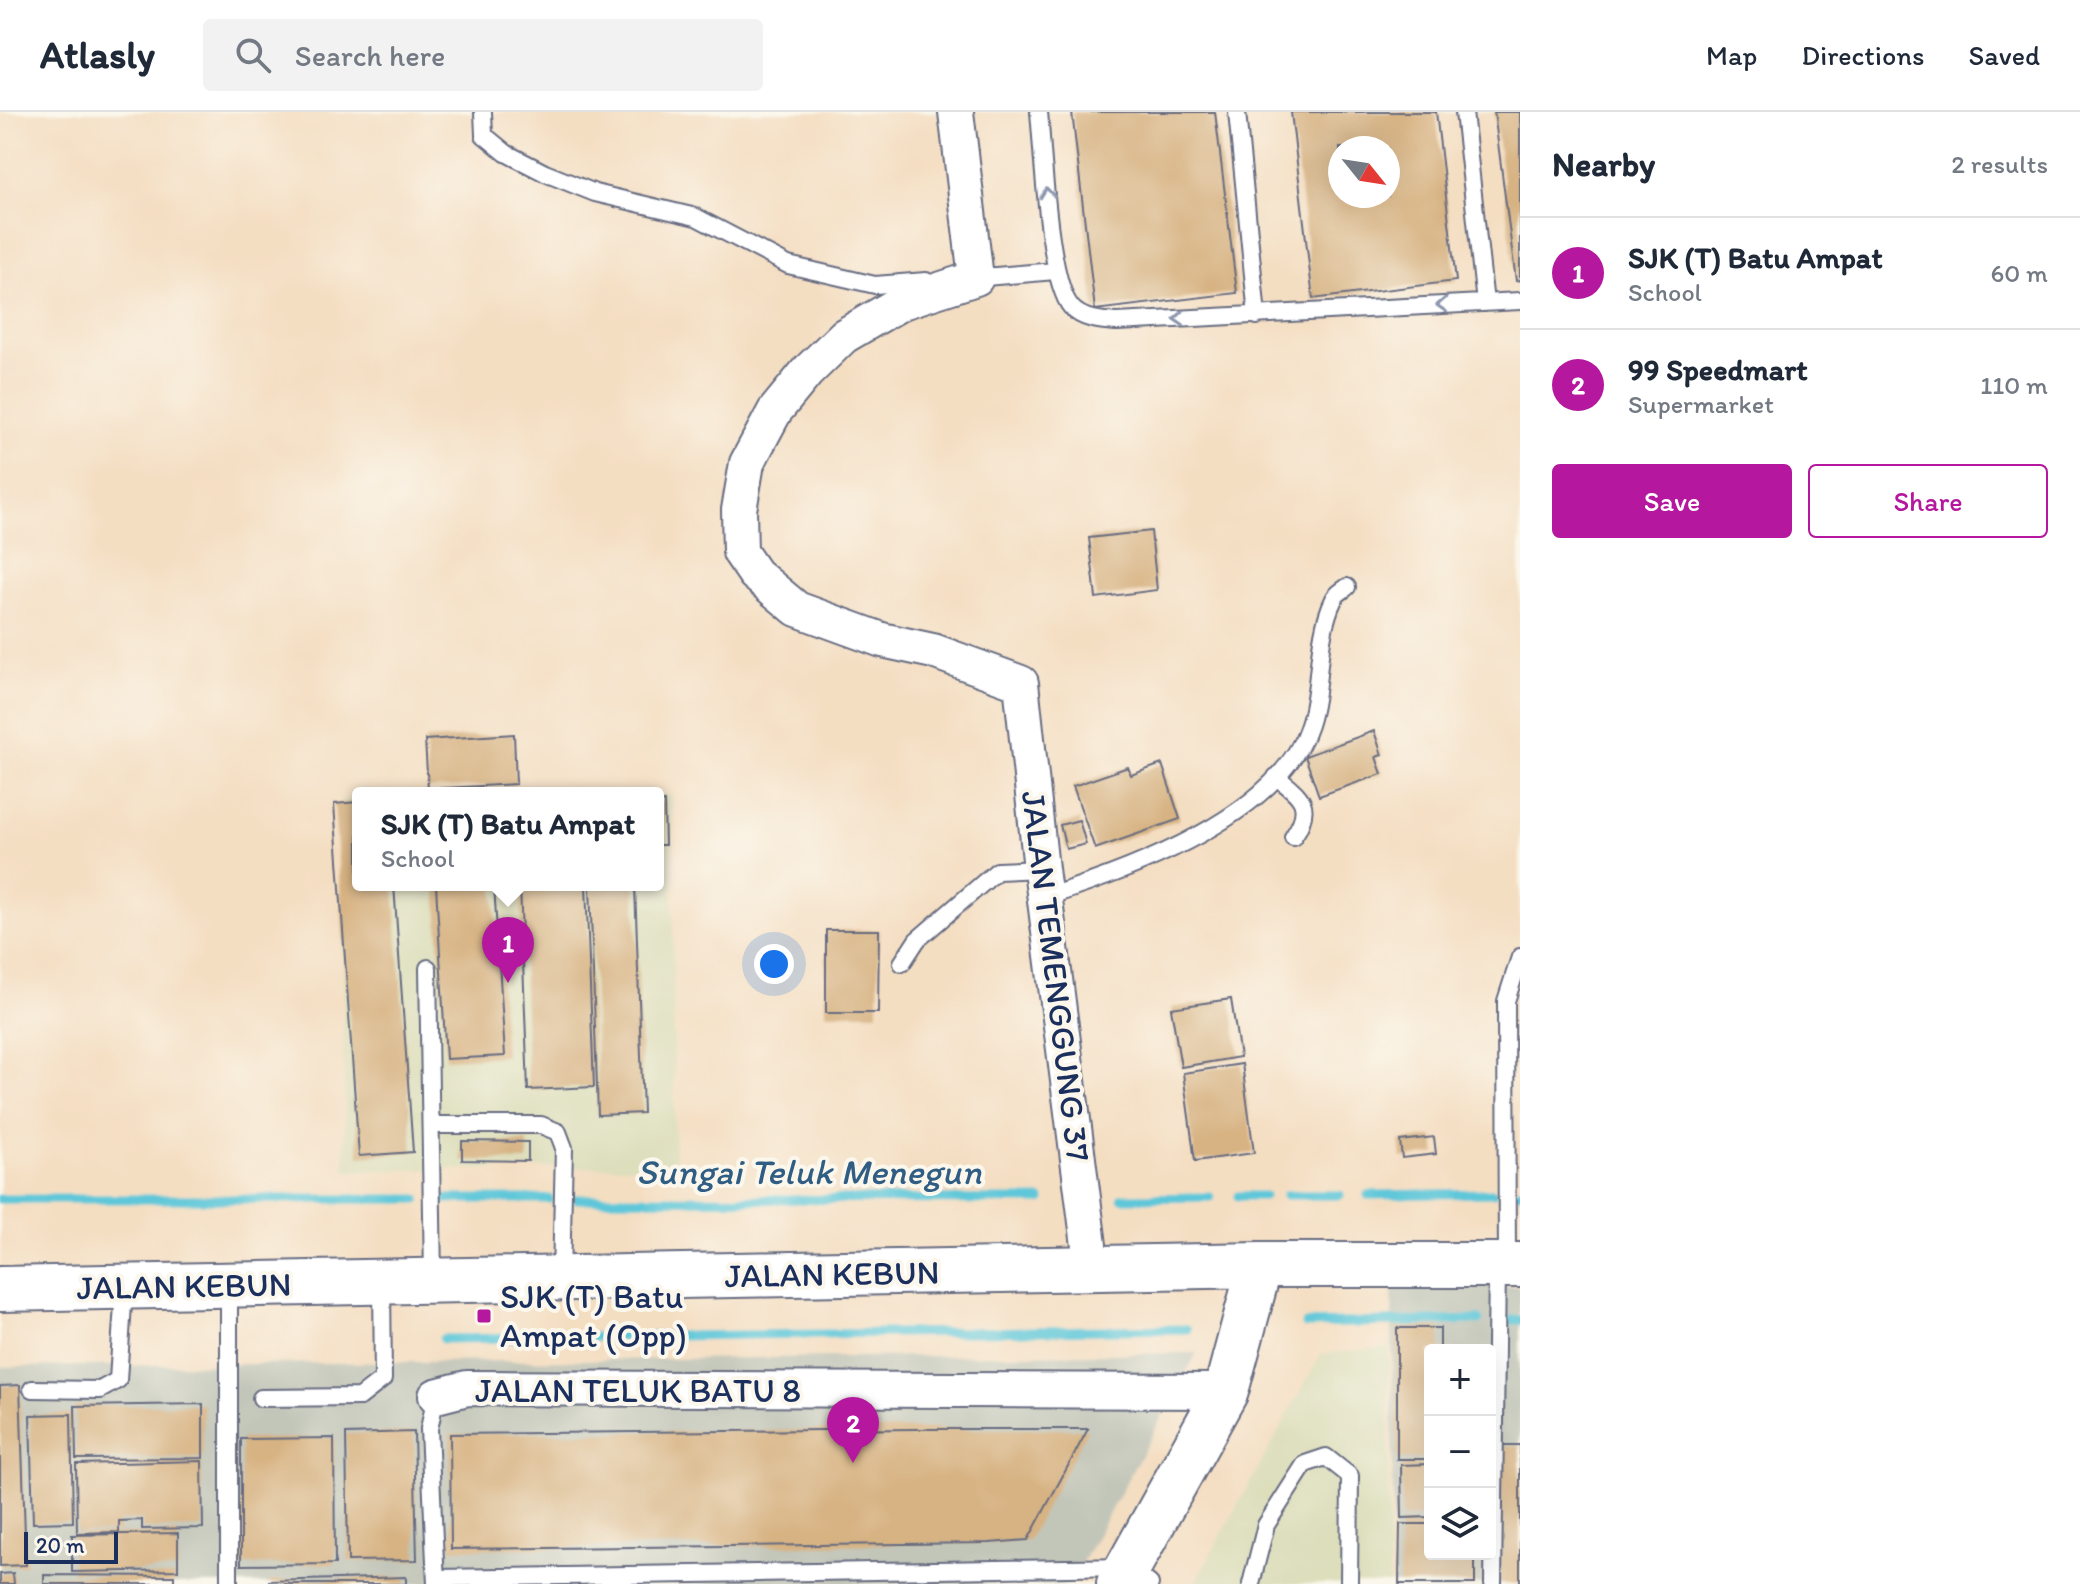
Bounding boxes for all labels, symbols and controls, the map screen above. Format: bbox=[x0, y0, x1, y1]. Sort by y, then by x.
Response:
search box bbox=[203, 19, 763, 91]
text: Atlasly bbox=[40, 32, 155, 78]
icon: search bbox=[231, 33, 275, 77]
text: Search here bbox=[295, 37, 445, 74]
text: Map bbox=[1706, 38, 1757, 72]
text: Directions bbox=[1801, 38, 1925, 72]
text: Saved bbox=[1969, 38, 2040, 72]
north arrow bbox=[1328, 136, 1400, 208]
text: Nearby bbox=[1552, 144, 1655, 185]
text: 2 results bbox=[1951, 148, 2048, 180]
one-way arrow bbox=[1039, 187, 1056, 200]
text: SJK (T) Batu Ampat bbox=[1628, 239, 1883, 276]
text: 1 bbox=[1572, 257, 1584, 289]
text: 60 m bbox=[1991, 257, 2048, 289]
text: School bbox=[1628, 276, 1702, 308]
one-way arrow bbox=[1435, 297, 1448, 314]
one-way arrow bbox=[1172, 311, 1185, 328]
text: 99 Speedmart bbox=[1628, 351, 1807, 388]
text: 2 bbox=[1571, 369, 1585, 401]
text: 110 m bbox=[1980, 369, 2048, 401]
text: Supermarket bbox=[1628, 388, 1774, 420]
button: Save bbox=[1552, 464, 1792, 538]
button: Share bbox=[1808, 464, 2048, 538]
popup bbox=[352, 787, 664, 891]
street label: JALAN TEMENGGUNG 37 bbox=[1013, 788, 1099, 1164]
text: SJK (T) Batu Ampat bbox=[381, 805, 635, 842]
text: School bbox=[381, 842, 455, 874]
pin: 1 bbox=[482, 917, 534, 983]
your location bbox=[754, 944, 794, 984]
water label: Sungai Teluk Menegun bbox=[636, 1150, 982, 1193]
street label: JALAN KEBUN bbox=[724, 1252, 940, 1296]
street label: JALAN KEBUN bbox=[76, 1264, 292, 1308]
place label: SJK (T) Batu Ampat (Opp) bbox=[500, 1276, 687, 1356]
marker: SJK (T) Batu Ampat (Opp) bbox=[475, 1307, 493, 1325]
map controls bbox=[1424, 1344, 1496, 1560]
button: + bbox=[1424, 1344, 1496, 1416]
street label: JALAN TELUK BATU 8 bbox=[475, 1370, 801, 1411]
pin: 2 bbox=[827, 1397, 879, 1463]
button: − bbox=[1424, 1416, 1496, 1488]
button: layers bbox=[1424, 1488, 1496, 1560]
scale bar bbox=[24, 1528, 118, 1564]
text: 20 m bbox=[36, 1532, 85, 1559]

